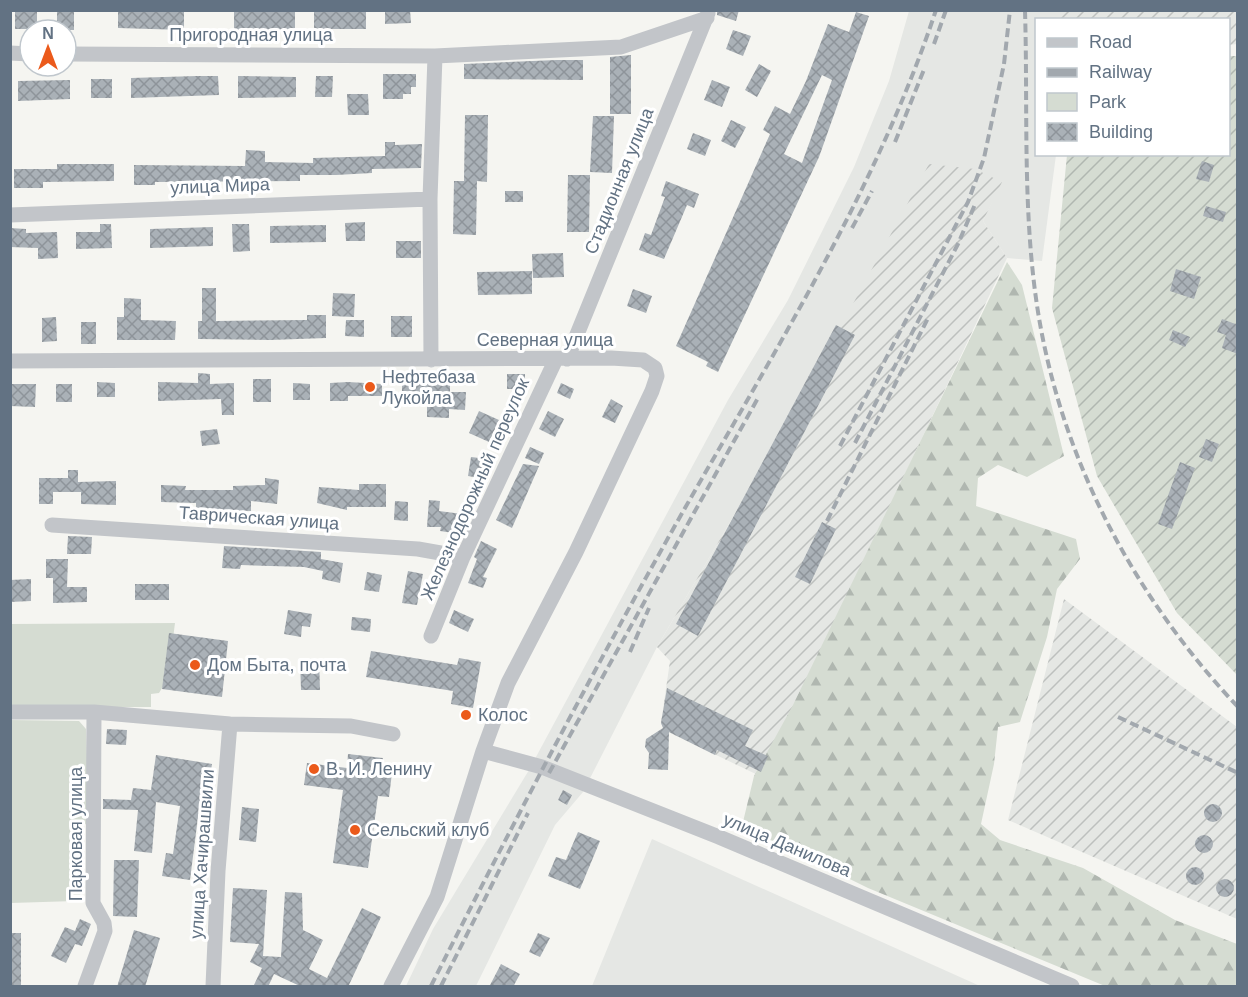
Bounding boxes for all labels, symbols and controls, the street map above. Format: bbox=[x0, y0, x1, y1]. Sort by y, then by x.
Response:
north arrow bbox=[18, 18, 78, 78]
legend bbox=[1035, 18, 1230, 156]
text: N bbox=[42, 25, 54, 42]
street label: Пригородная улица bbox=[169, 25, 334, 45]
text: Road bbox=[1089, 32, 1132, 52]
text: Railway bbox=[1089, 62, 1152, 82]
text: Park bbox=[1089, 92, 1127, 112]
street label: Стадионная улица bbox=[581, 104, 658, 257]
text: Building bbox=[1089, 122, 1153, 142]
street label: улица Мира bbox=[170, 174, 271, 198]
street label: Северная улица bbox=[477, 330, 614, 350]
place label: Нефтебаза Лукойла bbox=[382, 367, 476, 408]
street label: Железнодорожный переулок bbox=[417, 375, 533, 603]
marker: Нефтебаза Лукойла bbox=[363, 380, 377, 394]
street label: Таврическая улица bbox=[178, 502, 341, 534]
place label: Дом Быта, почта bbox=[207, 655, 347, 675]
marker: Дом Быта, почта bbox=[188, 658, 202, 672]
place label: Колос bbox=[478, 705, 528, 725]
marker: Колос bbox=[459, 708, 473, 722]
place label: В. И. Ленину bbox=[326, 759, 432, 779]
marker: В. И. Ленину bbox=[307, 762, 321, 776]
street label: Парковая улица bbox=[66, 766, 86, 901]
street label: улица Хачирашвили bbox=[186, 768, 218, 940]
street label: улица Данилова bbox=[720, 809, 855, 881]
place label: Сельский клуб bbox=[367, 820, 489, 840]
marker: Сельский клуб bbox=[348, 823, 362, 837]

